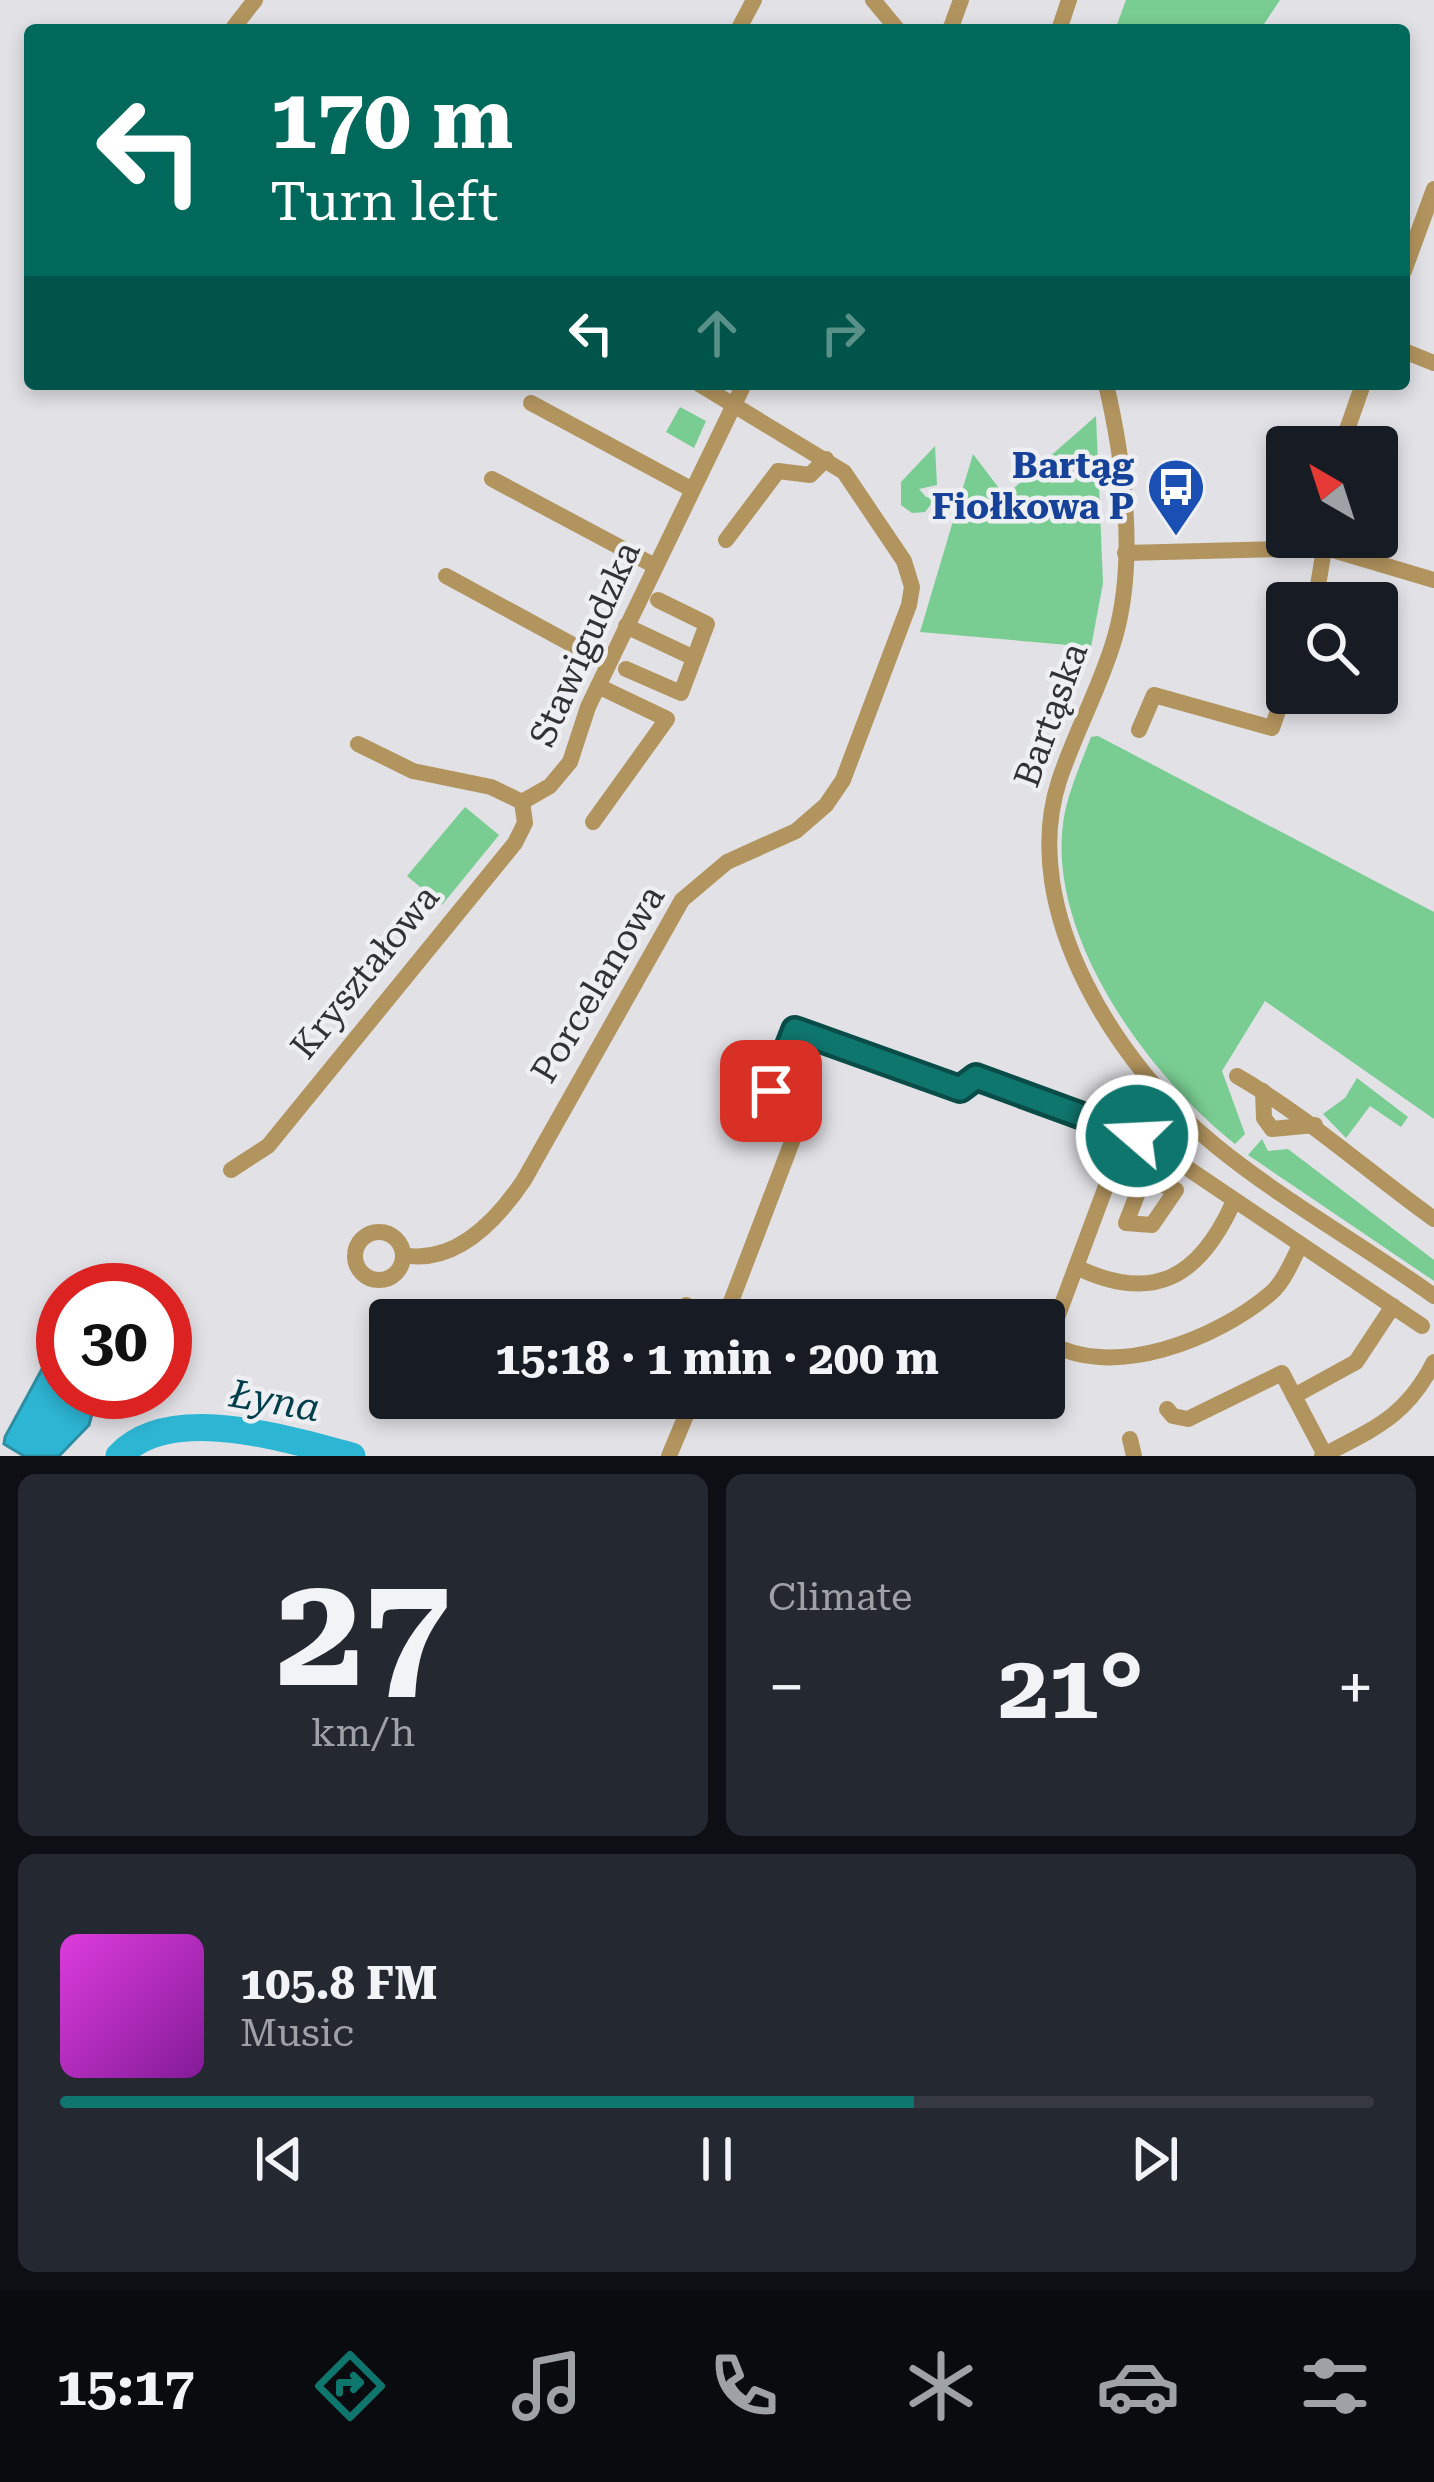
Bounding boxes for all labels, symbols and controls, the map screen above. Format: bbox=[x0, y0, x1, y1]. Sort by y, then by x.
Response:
text: 170 m bbox=[270, 70, 513, 168]
icon: left bbox=[72, 72, 228, 228]
text: Turn left bbox=[270, 170, 498, 233]
icon: left bbox=[558, 300, 624, 366]
icon: ahead bbox=[684, 300, 750, 366]
icon: right bbox=[810, 300, 876, 366]
north arrow bbox=[1266, 426, 1398, 558]
map controls bbox=[1266, 426, 1398, 714]
place label: Bartąg Fiołkowa P bbox=[932, 445, 1135, 528]
bus stop icon: Bartąg Fiołkowa P bbox=[1145, 456, 1207, 538]
street label: Stawigudzka bbox=[521, 535, 649, 753]
button: search bbox=[1266, 582, 1398, 714]
street label: Bartąska bbox=[1006, 637, 1096, 793]
street label: Kryształowa bbox=[282, 876, 448, 1067]
street label: Porcelanowa bbox=[523, 877, 674, 1090]
pin bbox=[720, 1040, 822, 1142]
icon: arrive bbox=[738, 1058, 804, 1124]
position arrow bbox=[1074, 1073, 1200, 1199]
speed limit sign: 30 bbox=[36, 1263, 192, 1419]
text: 15:18 · 1 min · 200 m bbox=[495, 1332, 939, 1385]
water label: Łyna bbox=[225, 1370, 324, 1432]
text: 27 bbox=[276, 1540, 450, 1723]
text: Climate bbox=[768, 1574, 912, 1620]
text: 21° bbox=[998, 1635, 1144, 1740]
text: − bbox=[768, 1649, 805, 1726]
text: + bbox=[1337, 1649, 1374, 1726]
text: km/h bbox=[311, 1710, 415, 1756]
text: 105.8 FM bbox=[240, 1957, 438, 2010]
text: Music bbox=[240, 2010, 354, 2056]
icon: previous bbox=[246, 2126, 312, 2192]
icon: pause bbox=[684, 2126, 750, 2192]
icon: next bbox=[1122, 2126, 1188, 2192]
icon: directions bbox=[308, 2344, 392, 2428]
icon: music bbox=[505, 2344, 589, 2428]
icon: phone bbox=[702, 2344, 786, 2428]
icon: climate bbox=[899, 2344, 983, 2428]
icon: car bbox=[1096, 2344, 1180, 2428]
icon: filters bbox=[1293, 2344, 1377, 2428]
text: 15:17 bbox=[57, 2355, 194, 2418]

